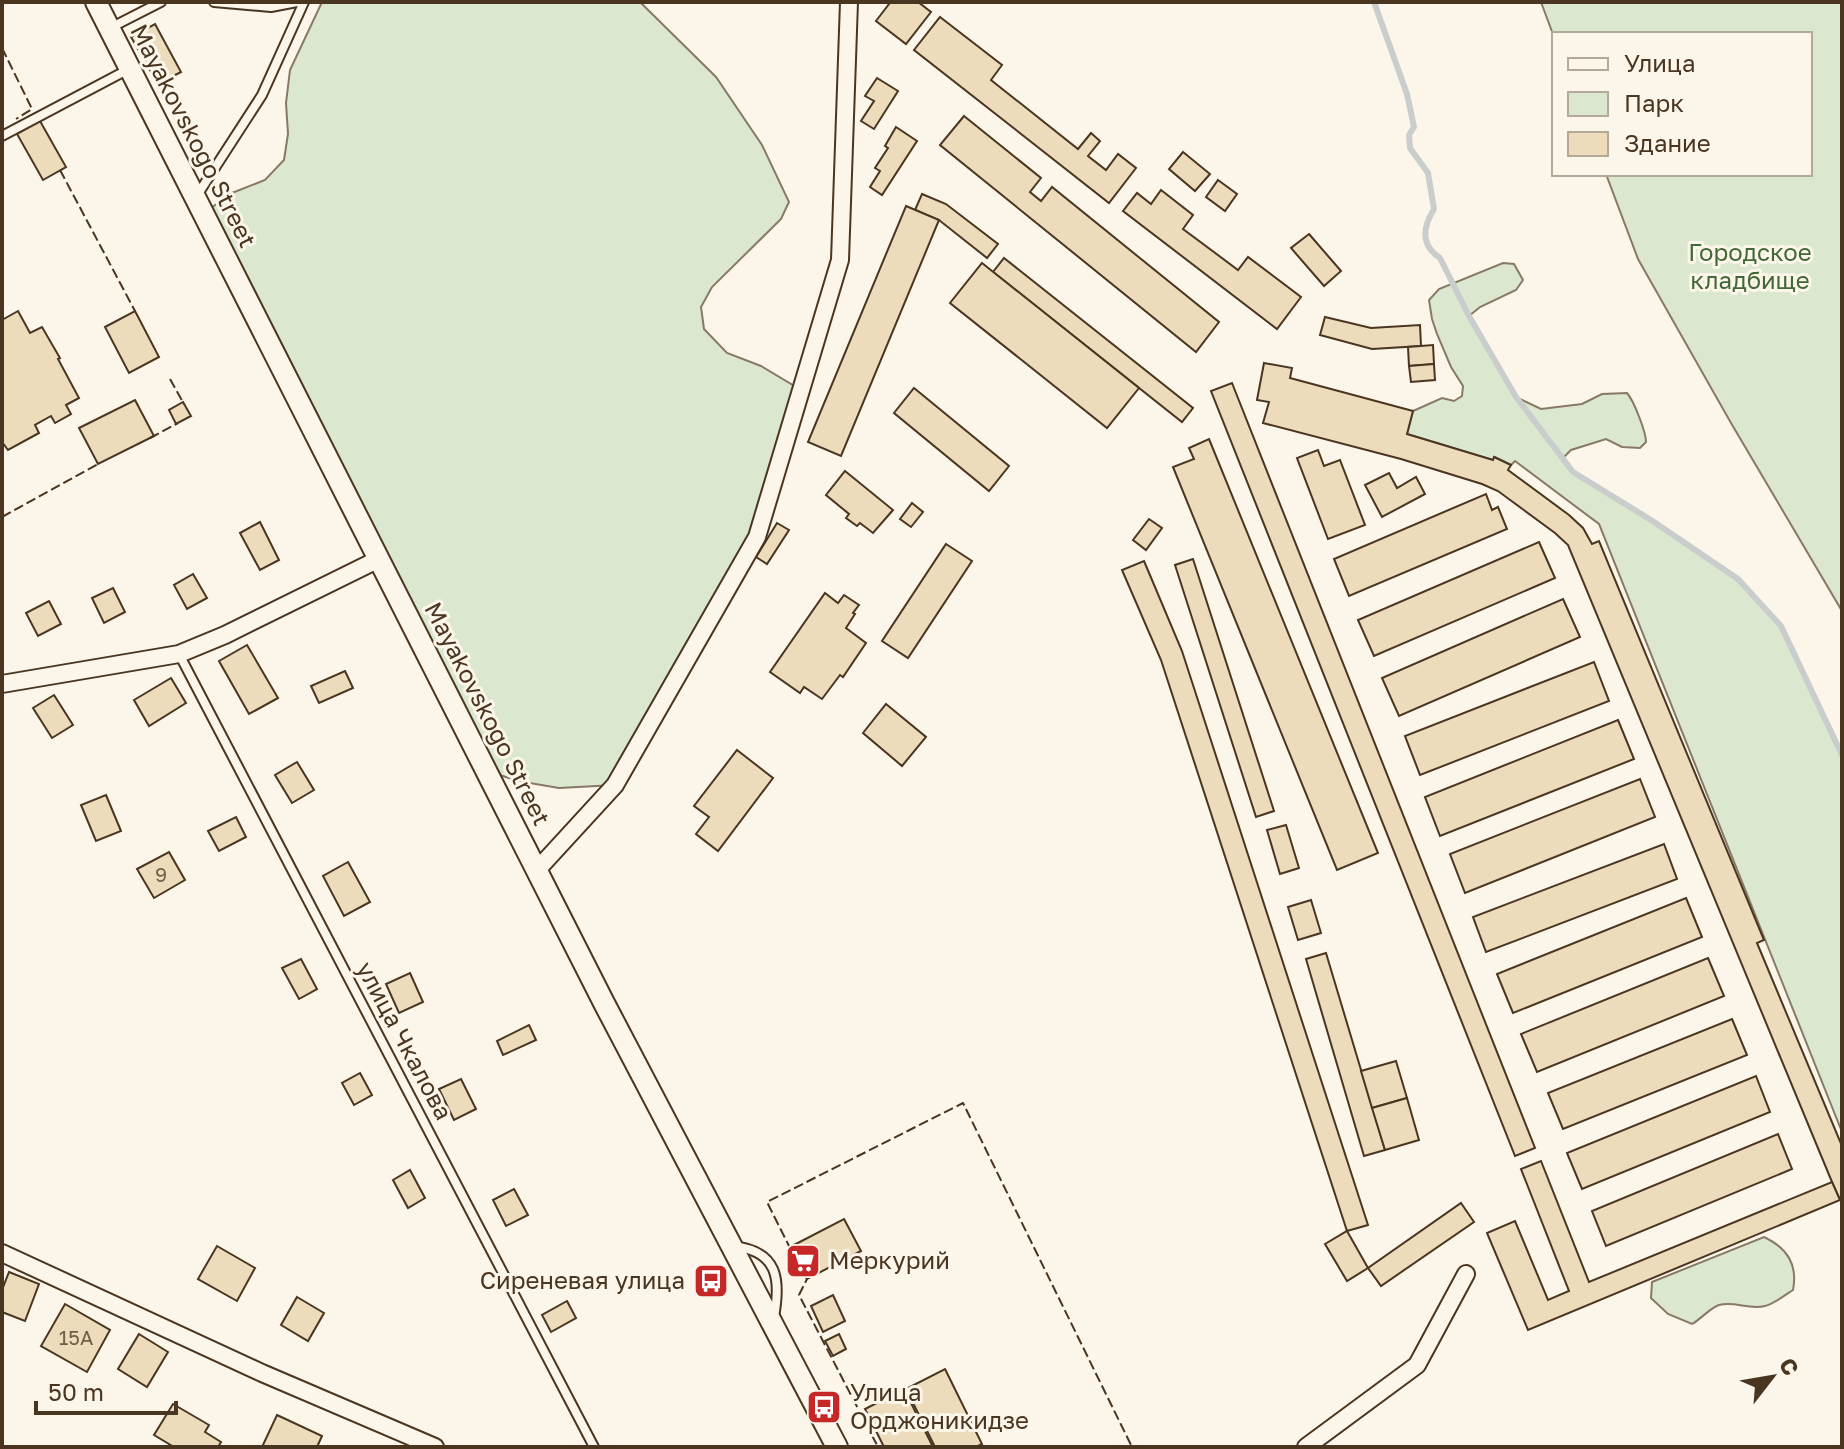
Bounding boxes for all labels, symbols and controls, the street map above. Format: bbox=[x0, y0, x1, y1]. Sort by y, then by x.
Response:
street label: Mayakovskogo Street bbox=[125, 19, 263, 252]
legend bbox=[1552, 32, 1812, 176]
text: Улица bbox=[1624, 48, 1696, 77]
text: Парк bbox=[1624, 88, 1684, 117]
text: Здание bbox=[1624, 128, 1711, 157]
park label: Городское кладбище bbox=[1688, 237, 1812, 294]
street label: Mayakovskogo Street bbox=[419, 597, 557, 830]
house number: 9 bbox=[155, 862, 167, 886]
street label: улица Чкалова bbox=[351, 956, 459, 1124]
supermarket icon: Меркурий bbox=[784, 1242, 822, 1280]
place label: Меркурий bbox=[829, 1245, 950, 1274]
bus stop icon: Сиреневая улица bbox=[692, 1262, 730, 1300]
place label: Сиреневая улица bbox=[480, 1265, 685, 1294]
house number: 15А bbox=[59, 1325, 93, 1349]
north arrow bbox=[1732, 1337, 1812, 1417]
text: С bbox=[1774, 1353, 1805, 1380]
scale bar bbox=[36, 1365, 176, 1415]
text: 50 m bbox=[48, 1377, 104, 1406]
place label: Улица Орджоникидзе bbox=[850, 1377, 1029, 1434]
bus stop icon: Улица Орджоникидзе bbox=[805, 1388, 843, 1426]

